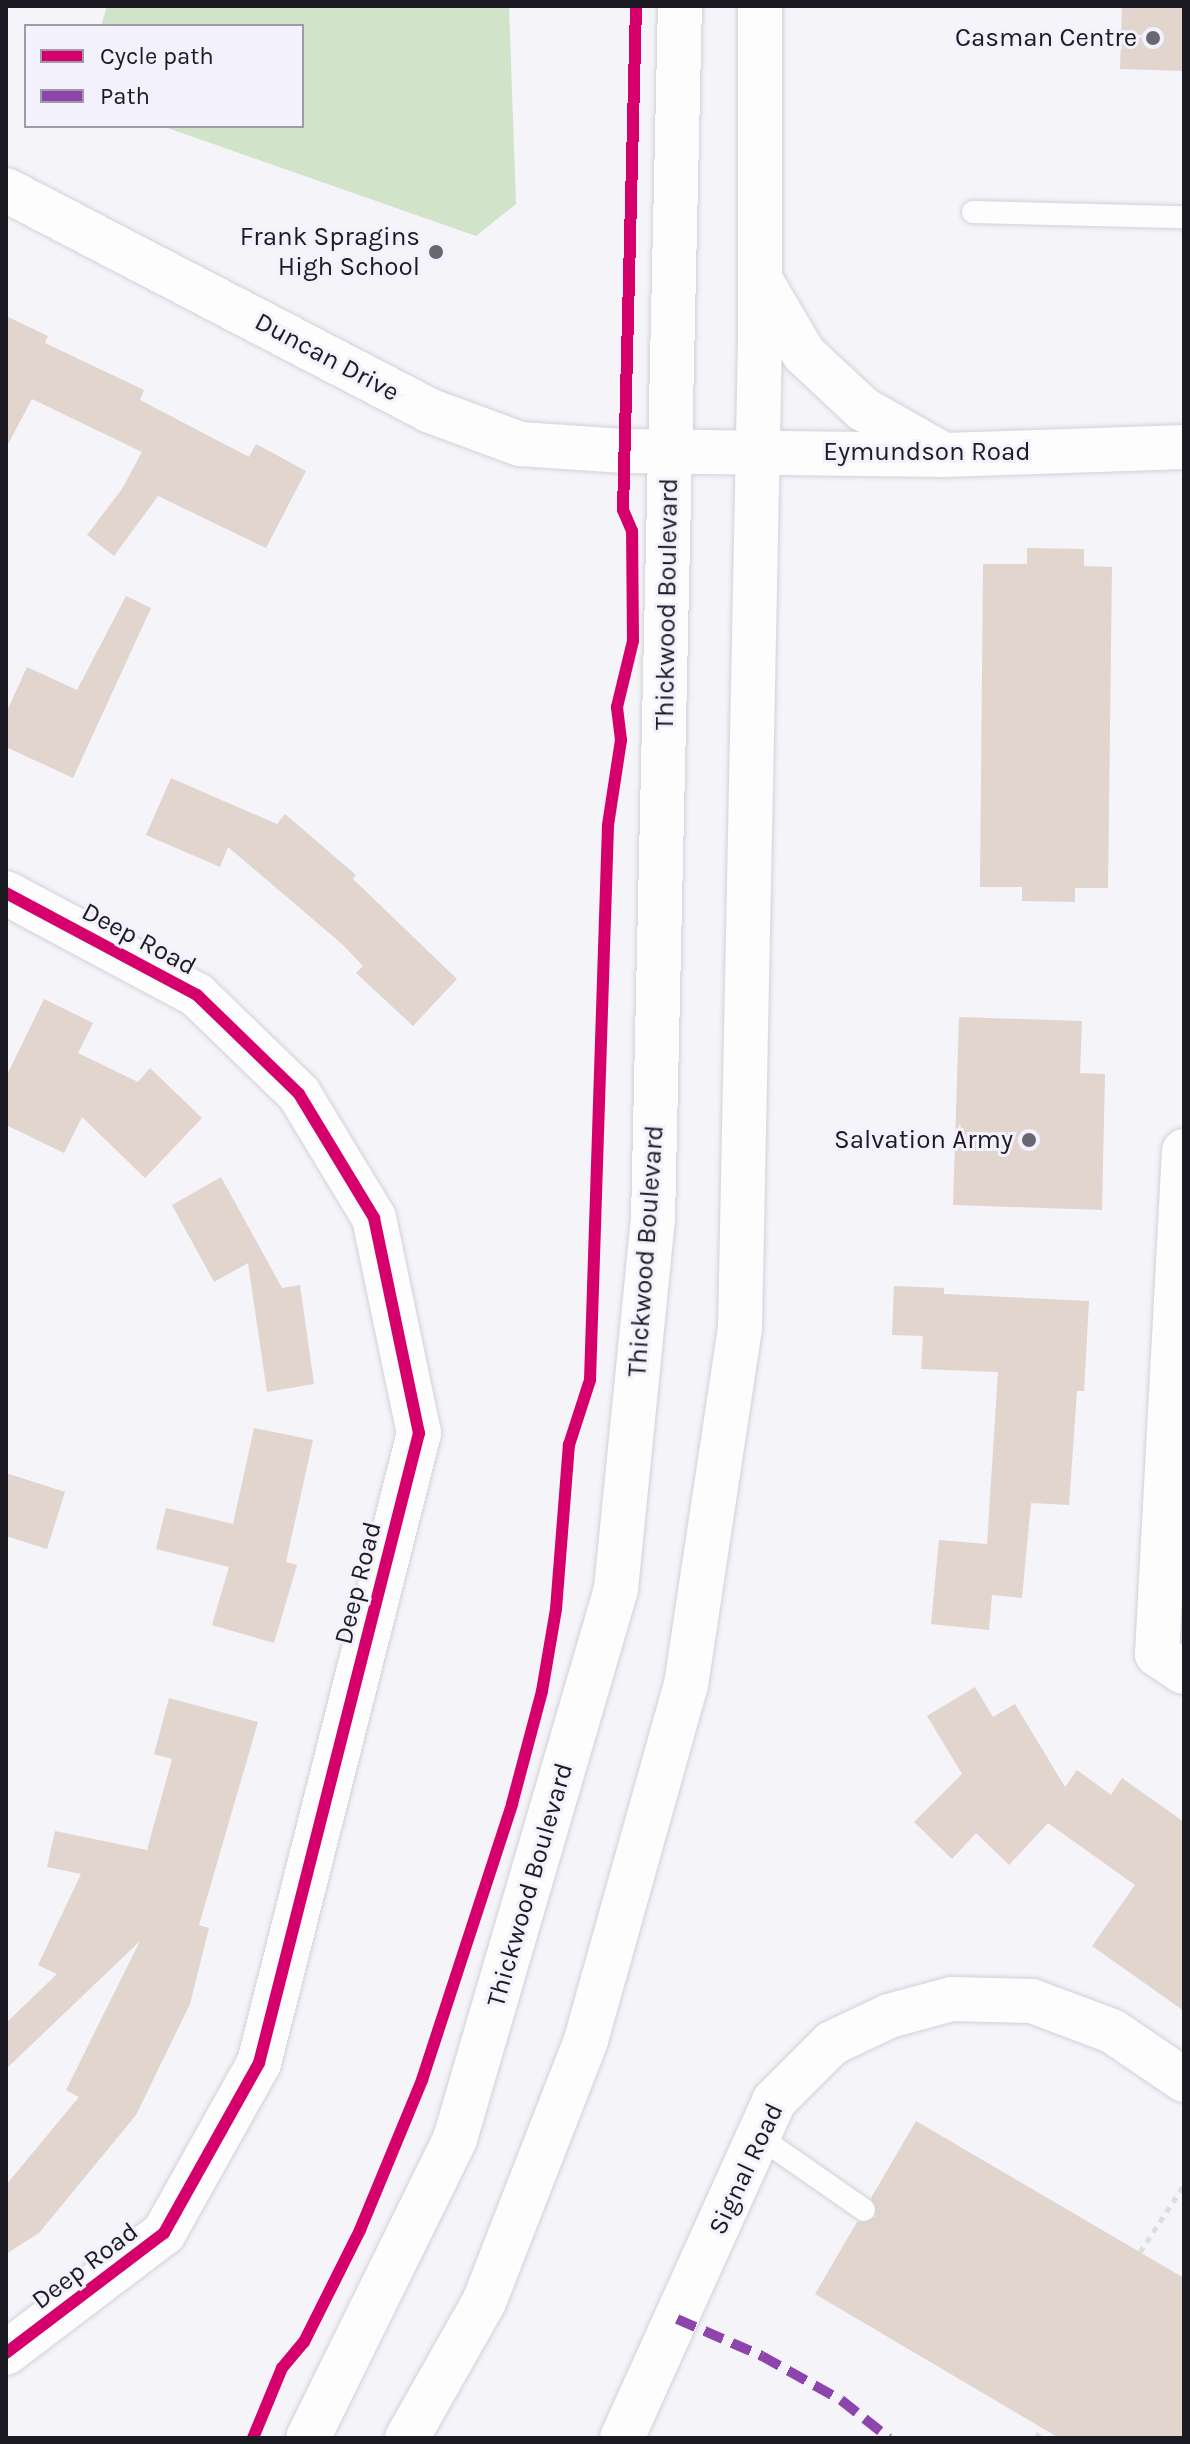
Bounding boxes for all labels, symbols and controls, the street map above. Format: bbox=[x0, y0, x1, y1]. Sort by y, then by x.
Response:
place label: Casman Centre bbox=[955, 22, 1137, 54]
legend bbox=[24, 24, 304, 128]
marker: Casman Centre bbox=[1144, 29, 1162, 47]
text: Cycle path bbox=[100, 42, 214, 70]
text: Path bbox=[100, 82, 150, 110]
place label: Frank Spragins High School bbox=[240, 221, 420, 282]
marker: Frank Spragins High School bbox=[427, 243, 445, 261]
street label: Duncan Drive bbox=[250, 306, 404, 408]
street label: Eymundson Road bbox=[823, 436, 1031, 468]
street label: Thickwood Boulevard bbox=[649, 478, 685, 730]
street label: Deep Road bbox=[76, 896, 202, 982]
street label: Thickwood Boulevard bbox=[622, 1124, 670, 1378]
place label: Salvation Army bbox=[834, 1124, 1013, 1156]
marker: Salvation Army bbox=[1020, 1131, 1038, 1149]
street label: Deep Road bbox=[328, 1519, 388, 1647]
street label: Thickwood Boulevard bbox=[480, 1759, 580, 2011]
street label: Signal Road bbox=[702, 2098, 790, 2240]
street label: Deep Road bbox=[26, 2216, 144, 2316]

